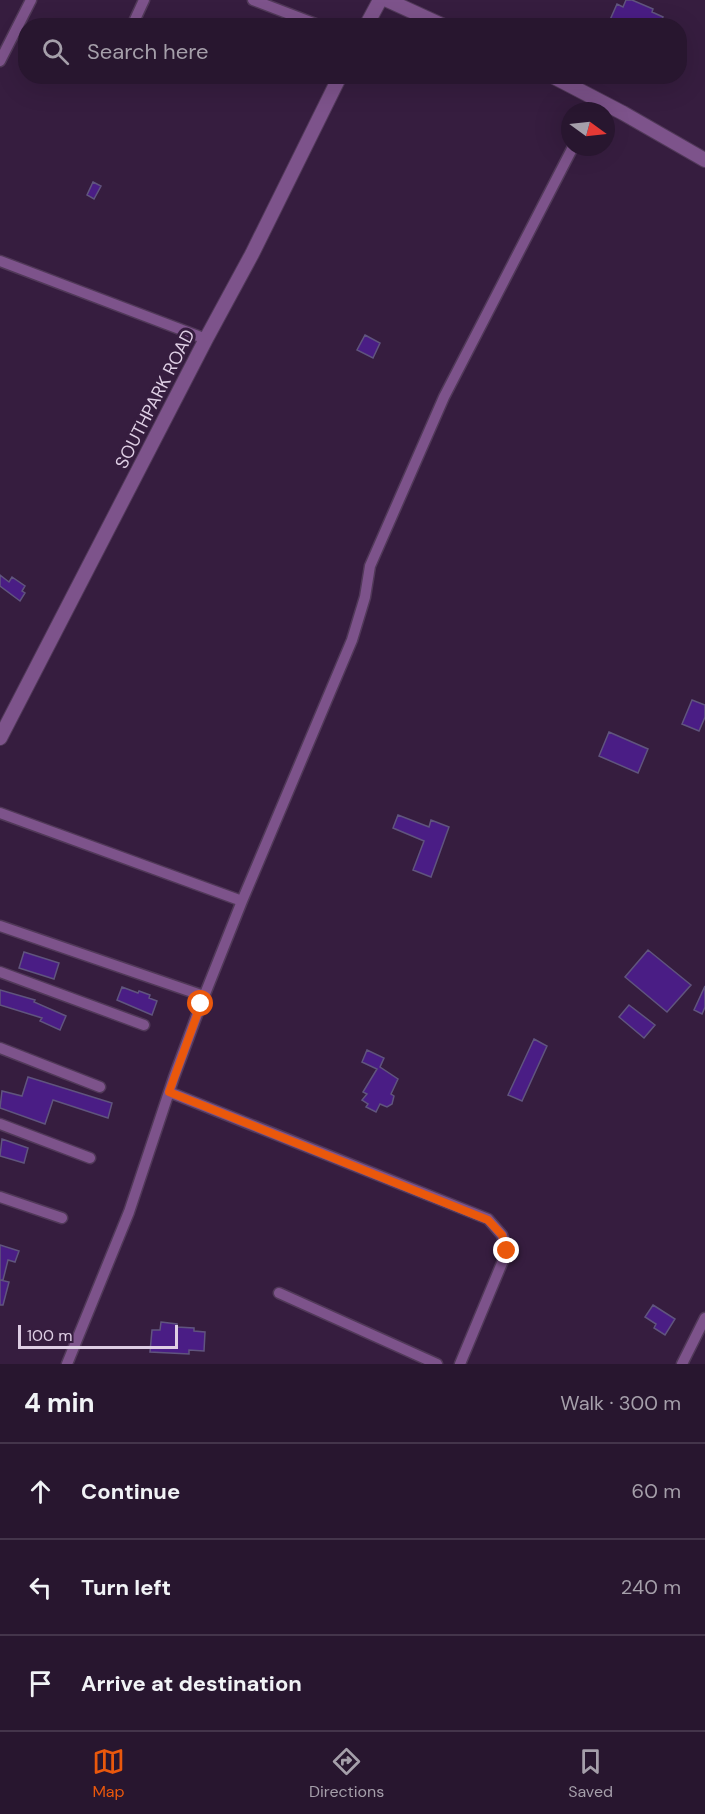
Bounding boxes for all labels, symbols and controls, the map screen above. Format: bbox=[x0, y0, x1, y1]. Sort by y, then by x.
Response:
search box bbox=[18, 18, 687, 84]
icon: search bbox=[39, 35, 72, 68]
text: Search here bbox=[87, 37, 208, 66]
north arrow bbox=[561, 102, 615, 156]
street label: SOUTHPARK ROAD bbox=[109, 325, 201, 473]
route start bbox=[187, 990, 213, 1016]
route end bbox=[493, 1237, 519, 1263]
scale bar bbox=[18, 1322, 178, 1350]
text: 100 m bbox=[27, 1325, 72, 1346]
text: 4 min bbox=[24, 1386, 95, 1420]
text: Walk · 300 m bbox=[560, 1390, 681, 1416]
icon: ahead bbox=[24, 1475, 57, 1508]
text: Continue bbox=[81, 1477, 180, 1506]
text: 60 m bbox=[632, 1478, 681, 1504]
icon: left bbox=[24, 1571, 57, 1604]
text: Turn left bbox=[81, 1573, 171, 1602]
text: 240 m bbox=[621, 1574, 681, 1600]
icon: arrive bbox=[24, 1667, 57, 1700]
text: Arrive at destination bbox=[81, 1669, 302, 1698]
tab: Map bbox=[92, 1745, 125, 1802]
tab: Directions bbox=[309, 1745, 384, 1802]
tab: Saved bbox=[568, 1745, 613, 1802]

